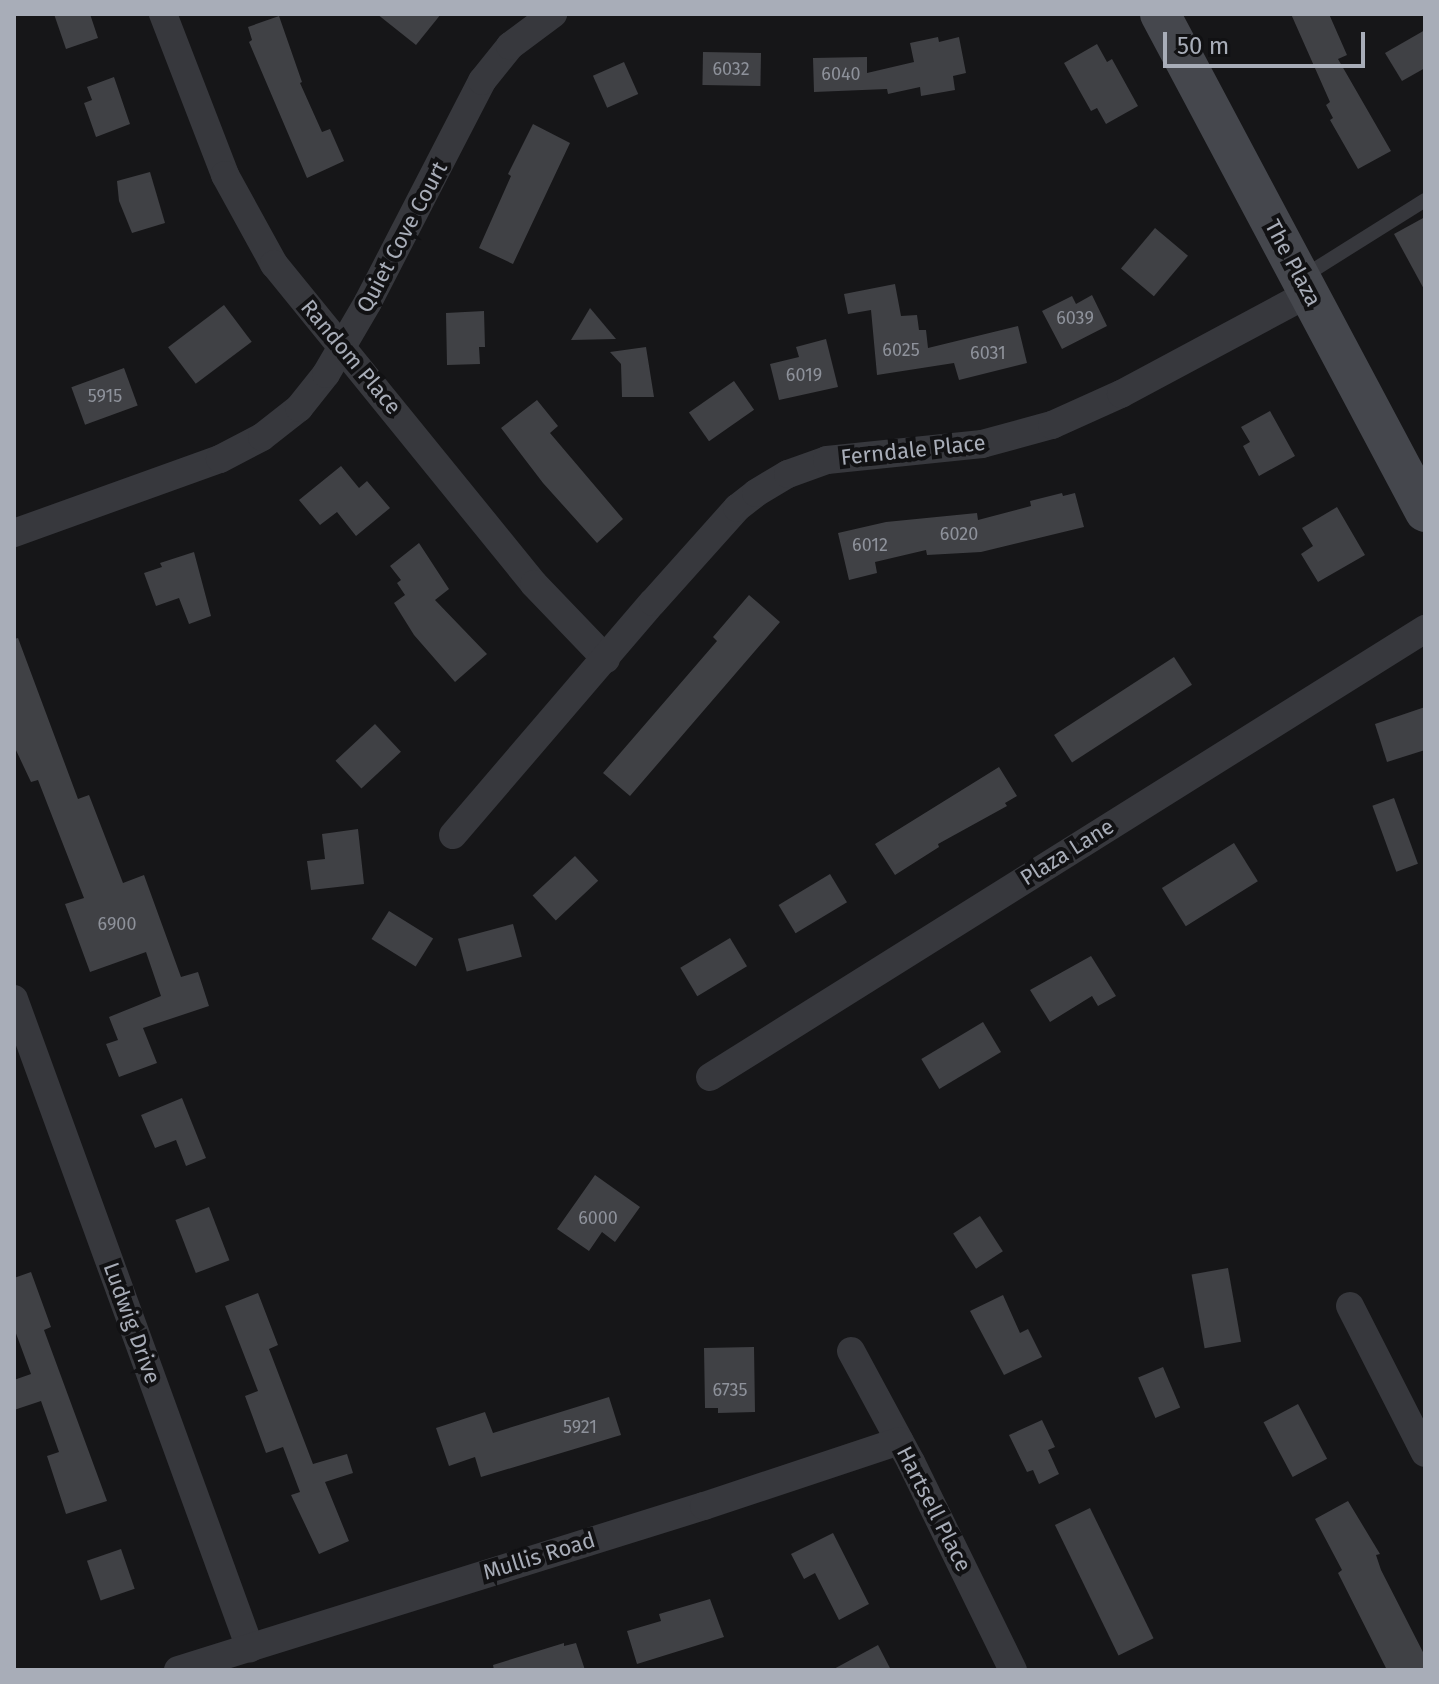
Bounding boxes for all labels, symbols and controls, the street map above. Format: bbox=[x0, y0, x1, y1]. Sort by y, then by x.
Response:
scale bar bbox=[1167, 16, 1369, 66]
text: 50 m bbox=[1177, 32, 1229, 60]
house number: 6032 bbox=[712, 58, 750, 80]
house number: 6040 bbox=[821, 63, 861, 85]
street label: Quiet Cove Court bbox=[351, 157, 453, 317]
street label: The Plaza bbox=[1259, 215, 1327, 311]
street label: Random Place bbox=[295, 294, 407, 420]
house number: 6039 bbox=[1056, 307, 1094, 329]
house number: 6025 bbox=[882, 339, 920, 361]
house number: 6031 bbox=[970, 342, 1006, 364]
house number: 6019 bbox=[786, 364, 822, 386]
house number: 5915 bbox=[88, 385, 122, 407]
street label: Ferndale Place bbox=[839, 429, 987, 471]
house number: 6020 bbox=[940, 523, 978, 545]
house number: 6012 bbox=[852, 534, 888, 556]
street label: Plaza Lane bbox=[1015, 813, 1119, 891]
house number: 6900 bbox=[98, 913, 136, 935]
house number: 6000 bbox=[578, 1207, 618, 1229]
street label: Ludwig Drive bbox=[98, 1259, 166, 1387]
house number: 6735 bbox=[713, 1379, 747, 1401]
house number: 5921 bbox=[563, 1416, 597, 1438]
street label: Hartsell Place bbox=[891, 1442, 977, 1576]
street label: Mullis Road bbox=[480, 1526, 598, 1586]

